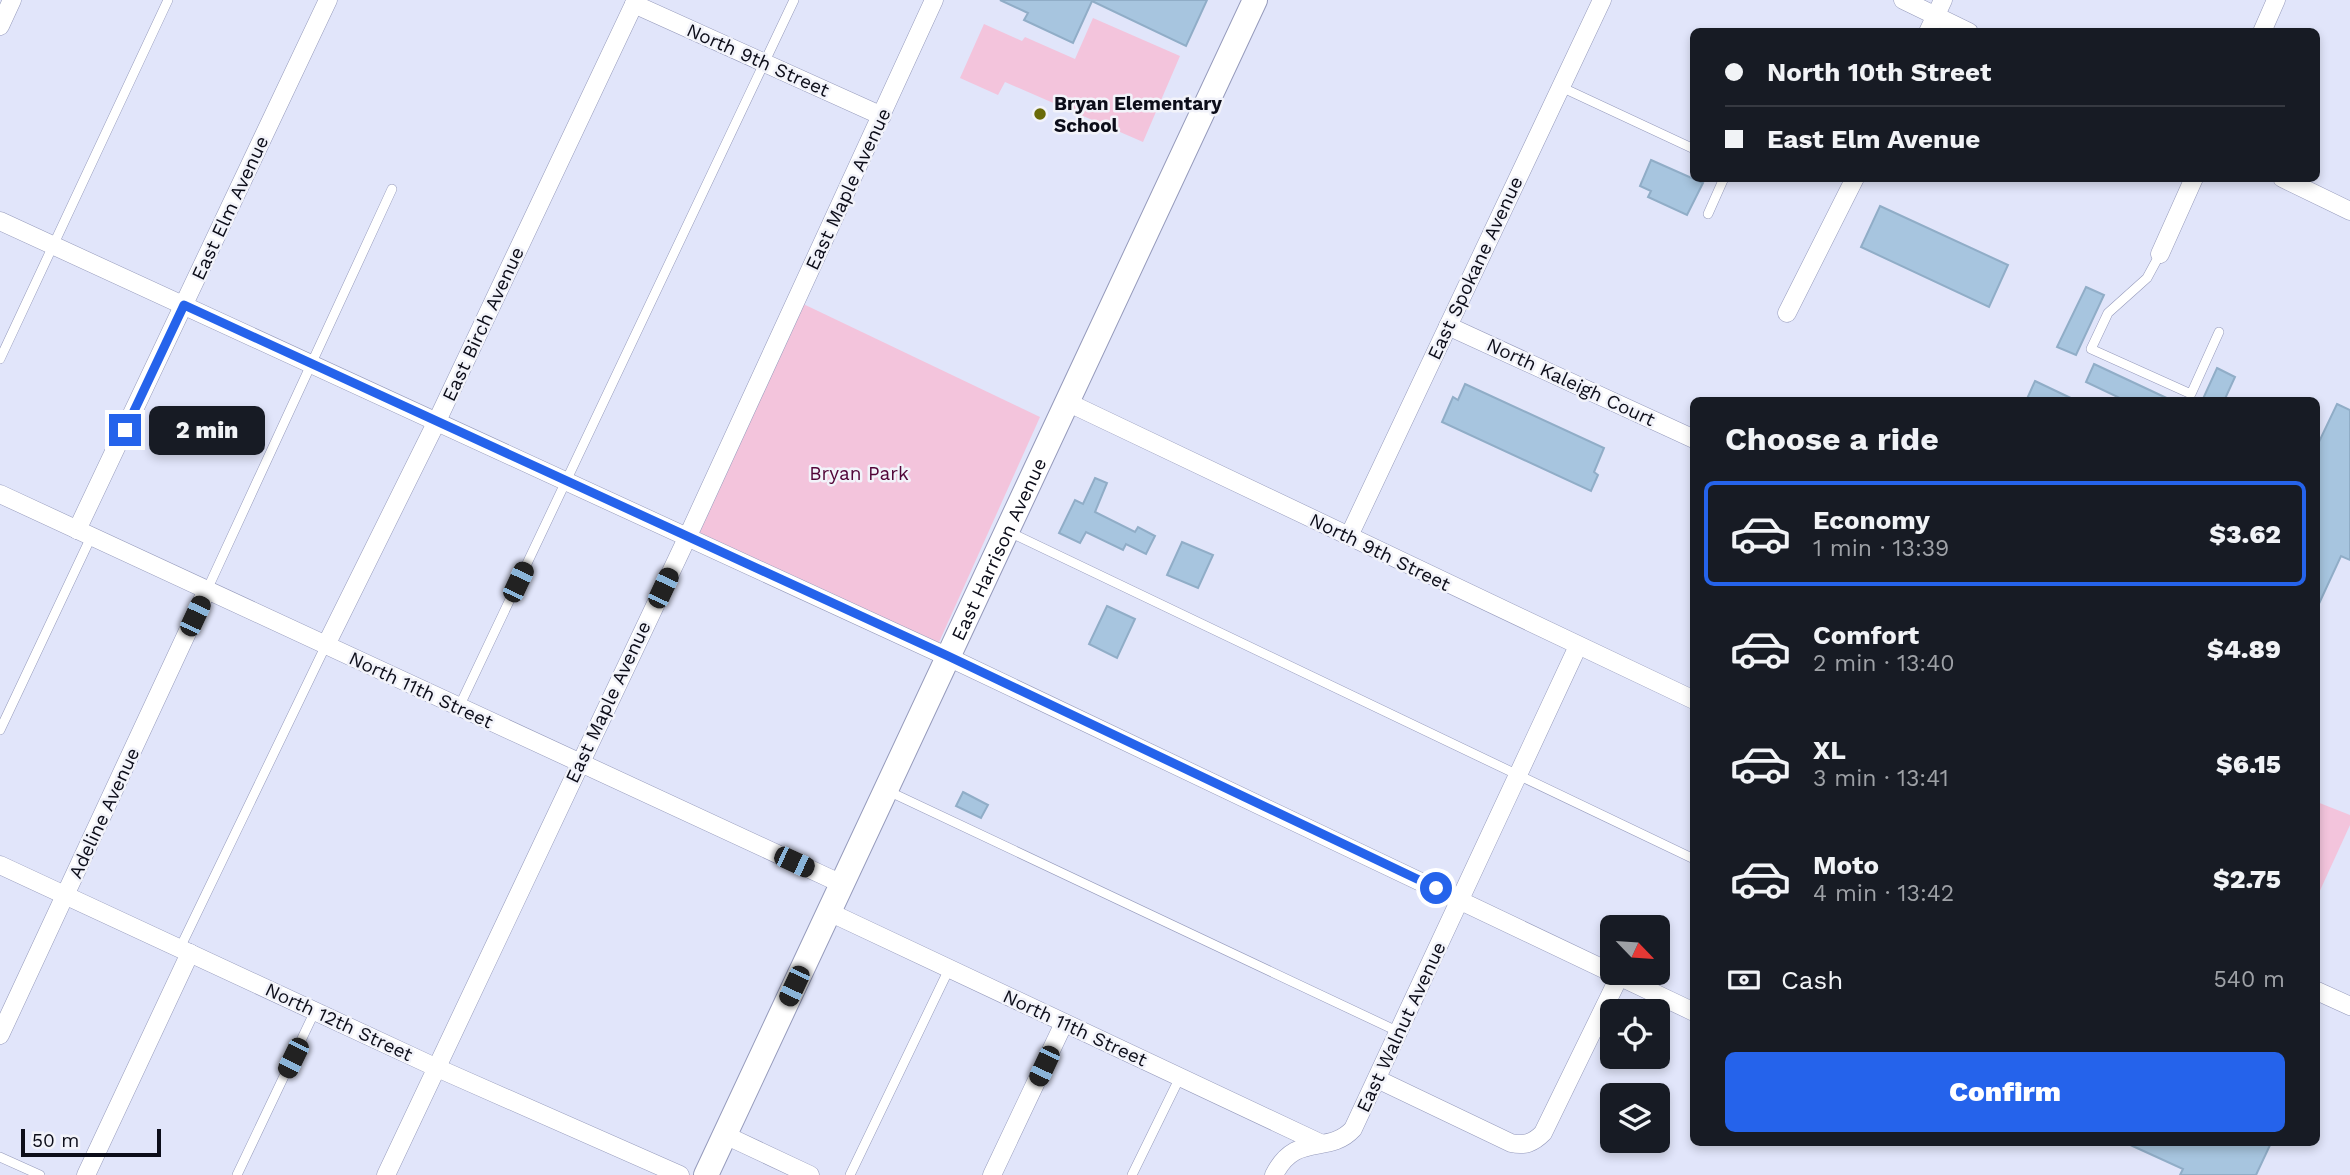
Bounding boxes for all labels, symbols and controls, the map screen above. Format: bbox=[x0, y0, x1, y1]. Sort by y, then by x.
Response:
street label: North 9th Street bbox=[683, 18, 833, 102]
text: North 10th Street bbox=[1767, 57, 1991, 87]
place label: Bryan Elementary School bbox=[1054, 92, 1222, 137]
street label: East Maple Avenue bbox=[800, 104, 896, 274]
marker: Bryan Elementary School bbox=[1032, 106, 1048, 122]
text: East Elm Avenue bbox=[1767, 124, 1980, 154]
street label: East Elm Avenue bbox=[187, 132, 273, 284]
street label: East Spokane Avenue bbox=[1422, 173, 1528, 363]
street label: East Birch Avenue bbox=[437, 243, 529, 405]
street label: North Kaleigh Court bbox=[1483, 333, 1659, 431]
callout: 2 min bbox=[150, 406, 265, 454]
route end bbox=[109, 414, 141, 446]
text: 2 min bbox=[176, 417, 238, 444]
text: Choose a ride bbox=[1725, 420, 1939, 458]
street label: East Harrison Avenue bbox=[946, 454, 1051, 644]
park label: Bryan Park bbox=[809, 462, 909, 485]
icon: car bbox=[1729, 502, 1792, 565]
text: Economy bbox=[1813, 505, 1930, 535]
street label: North 9th Street bbox=[1306, 508, 1454, 596]
text: $3.62 bbox=[2209, 519, 2281, 549]
text: 1 min · 13:39 bbox=[1813, 535, 1949, 562]
car bbox=[500, 559, 537, 605]
car bbox=[645, 565, 682, 611]
car bbox=[177, 593, 214, 639]
street label: East Maple Avenue bbox=[560, 617, 656, 787]
icon: car bbox=[1729, 617, 1792, 680]
text: Comfort bbox=[1813, 620, 1919, 650]
text: $4.89 bbox=[2207, 634, 2281, 664]
street label: North 11th Street bbox=[345, 647, 497, 733]
text: 2 min · 13:40 bbox=[1813, 650, 1955, 677]
icon: car bbox=[1729, 732, 1792, 795]
text: XL bbox=[1813, 735, 1846, 765]
street label: Adeline Avenue bbox=[64, 744, 144, 882]
text: $6.15 bbox=[2216, 749, 2281, 779]
text: 3 min · 13:41 bbox=[1813, 765, 1949, 792]
car bbox=[771, 844, 818, 880]
icon: car bbox=[1729, 847, 1792, 910]
text: Moto bbox=[1813, 850, 1879, 880]
text: $2.75 bbox=[2213, 864, 2281, 894]
route start bbox=[1420, 872, 1452, 904]
text: 4 min · 13:42 bbox=[1813, 880, 1954, 907]
north arrow bbox=[1600, 915, 1670, 985]
map controls bbox=[1600, 915, 1670, 1153]
street label: East Walnut Avenue bbox=[1351, 938, 1451, 1116]
icon: cash bbox=[1725, 961, 1763, 999]
car bbox=[776, 963, 813, 1009]
text: Cash bbox=[1781, 965, 1843, 995]
text: 540 m bbox=[2213, 966, 2285, 993]
street label: North 12th Street bbox=[262, 978, 416, 1066]
street label: North 11th Street bbox=[999, 985, 1151, 1071]
button: locate bbox=[1600, 999, 1670, 1069]
car bbox=[275, 1035, 312, 1081]
car bbox=[1026, 1043, 1063, 1089]
button: Confirm bbox=[1725, 1052, 2285, 1132]
button: layers bbox=[1600, 1083, 1670, 1153]
scale bar bbox=[21, 1126, 161, 1158]
text: 50 m bbox=[32, 1129, 79, 1152]

